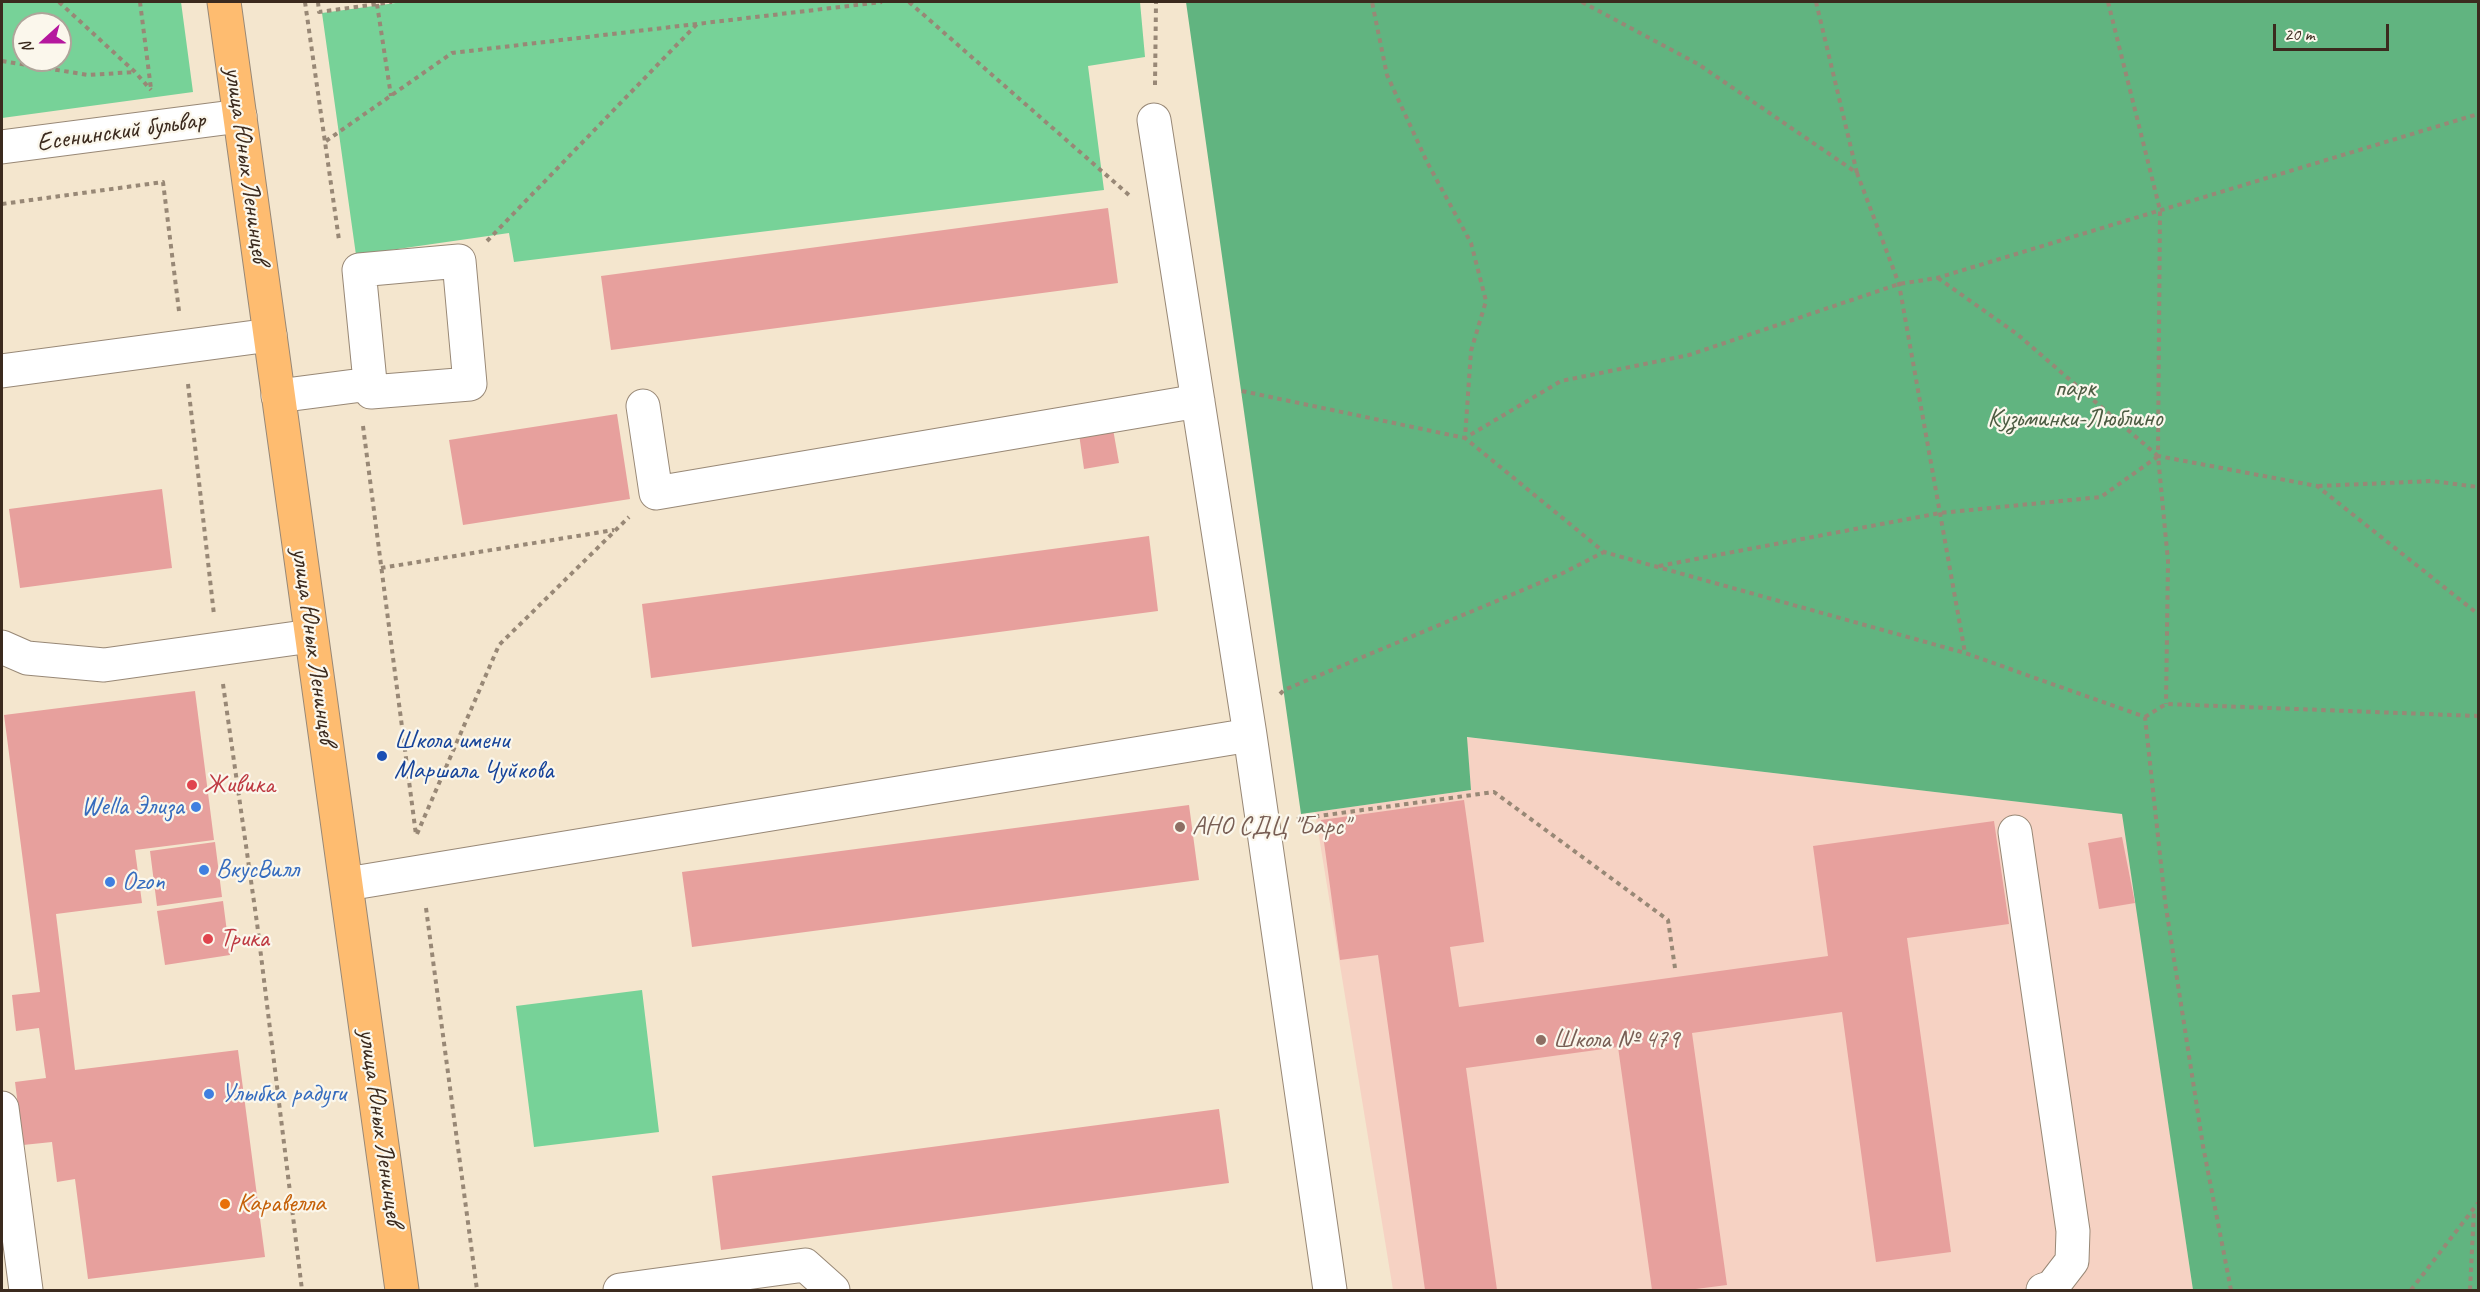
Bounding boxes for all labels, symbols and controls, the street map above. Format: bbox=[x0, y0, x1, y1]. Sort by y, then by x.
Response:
north arrow bbox=[12, 12, 72, 72]
scale bar bbox=[2276, 12, 2392, 50]
text: 20 m bbox=[2284, 23, 2315, 45]
text: N bbox=[16, 40, 38, 56]
street label: улица Юных Ленинцев bbox=[217, 65, 275, 265]
street label: Есенинский бульвар bbox=[35, 105, 207, 159]
park label: парк Кузьминки-Люблино bbox=[1988, 373, 2162, 434]
street label: улица Юных Ленинцев bbox=[284, 546, 342, 746]
place label: Школа имени Маршала Чуйкова bbox=[394, 725, 553, 786]
marker: Школа имени Маршала Чуйкова bbox=[375, 749, 389, 763]
place label: Живика bbox=[204, 769, 275, 801]
marker: Живика bbox=[185, 778, 199, 792]
place label: Wella Элиза bbox=[81, 791, 184, 823]
marker: Wella Элиза bbox=[189, 800, 203, 814]
place label: АНО СДЦ "Барс" bbox=[1192, 811, 1349, 843]
marker: АНО СДЦ "Барс" bbox=[1173, 820, 1187, 834]
place label: ВкусВилл bbox=[216, 854, 299, 886]
marker: ВкусВилл bbox=[197, 863, 211, 877]
place label: Ozon bbox=[122, 866, 165, 898]
marker: Ozon bbox=[103, 875, 117, 889]
place label: Трика bbox=[220, 923, 269, 955]
marker: Трика bbox=[201, 932, 215, 946]
place label: Школа № 479 bbox=[1553, 1024, 1680, 1056]
street label: улица Юных Ленинцев bbox=[351, 1027, 409, 1227]
marker: Школа № 479 bbox=[1534, 1033, 1548, 1047]
place label: Улыбка радуги bbox=[221, 1078, 346, 1110]
marker: Улыбка радуги bbox=[202, 1087, 216, 1101]
place label: Каравелла bbox=[237, 1188, 325, 1220]
marker: Каравелла bbox=[218, 1197, 232, 1211]

